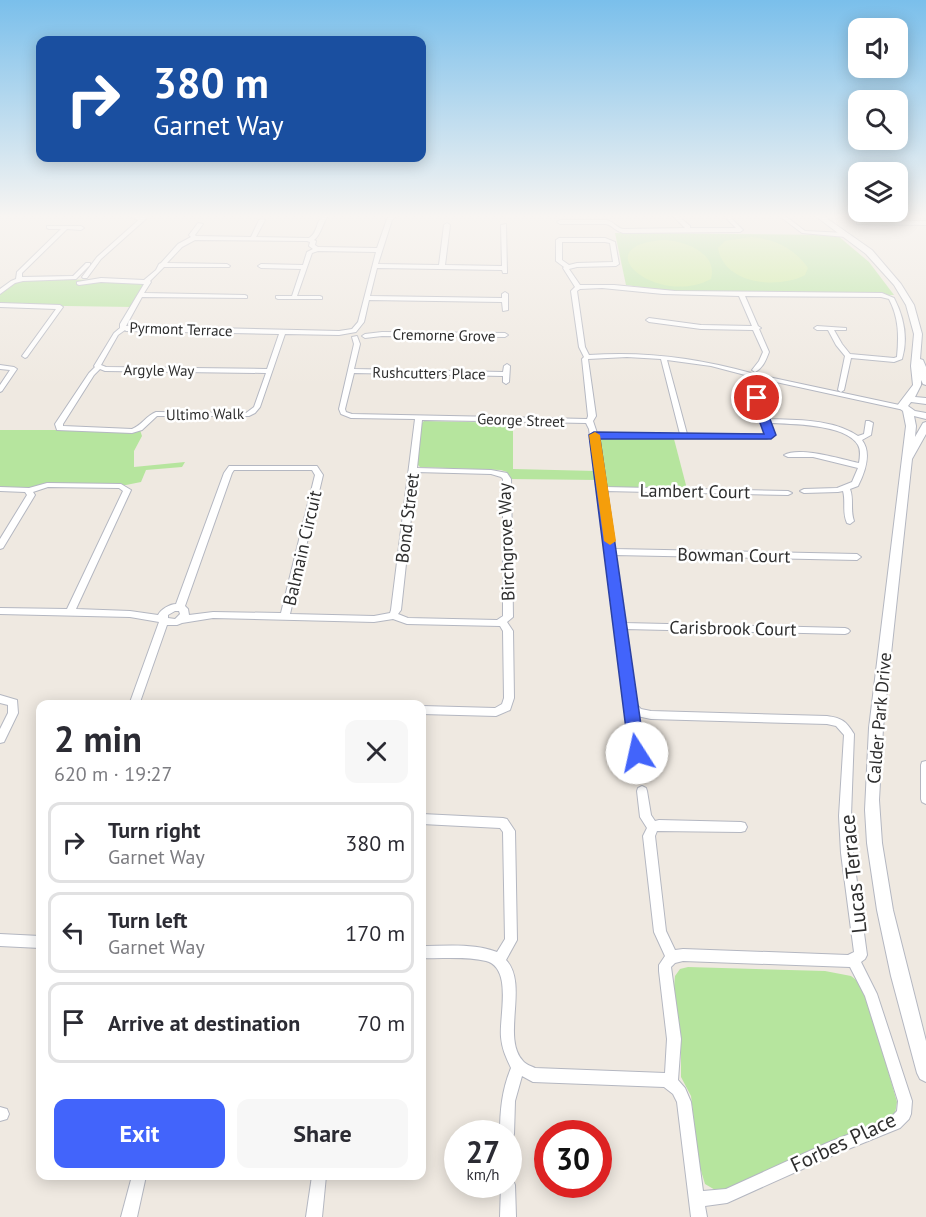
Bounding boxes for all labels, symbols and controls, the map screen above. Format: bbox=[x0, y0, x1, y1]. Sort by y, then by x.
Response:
map controls bbox=[848, 18, 908, 222]
button: sound bbox=[848, 18, 908, 78]
text: 380 m bbox=[153, 55, 269, 110]
icon: right bbox=[54, 60, 132, 138]
button: search bbox=[848, 90, 908, 150]
text: Garnet Way bbox=[153, 108, 284, 142]
button: layers bbox=[848, 162, 908, 222]
street label: Pyrmont Terrace bbox=[129, 318, 233, 340]
street label: Cremorne Grove bbox=[392, 325, 496, 345]
street label: Argyle Way bbox=[123, 360, 195, 380]
street label: Rushcutters Place bbox=[372, 363, 486, 383]
pin bbox=[731, 372, 782, 423]
icon: arrive bbox=[740, 381, 773, 414]
street label: Ultimo Walk bbox=[166, 404, 245, 424]
street label: George Street bbox=[477, 409, 565, 431]
street label: Bond Street bbox=[390, 472, 424, 564]
street label: Lambert Court bbox=[639, 479, 751, 503]
street label: Birchgrove Way bbox=[492, 482, 520, 601]
street label: Balmain Circuit bbox=[278, 488, 326, 608]
street label: Bowman Court bbox=[677, 543, 791, 567]
street label: Carisbrook Court bbox=[669, 615, 797, 641]
street label: Calder Park Drive bbox=[862, 651, 896, 785]
text: 2 min bbox=[54, 715, 142, 762]
button: close bbox=[345, 720, 408, 783]
position arrow bbox=[605, 721, 669, 785]
text: 620 m · 19:27 bbox=[54, 761, 172, 787]
street label: Lucas Terrace bbox=[833, 813, 873, 935]
text: Turn right bbox=[108, 816, 200, 844]
icon: right bbox=[57, 826, 90, 859]
text: 380 m bbox=[345, 829, 405, 857]
text: Garnet Way bbox=[108, 844, 205, 870]
text: Turn left bbox=[108, 906, 188, 934]
icon: left bbox=[57, 916, 90, 949]
text: 170 m bbox=[345, 919, 405, 947]
text: Garnet Way bbox=[108, 934, 205, 960]
icon: arrive bbox=[57, 1006, 90, 1039]
text: Arrive at destination bbox=[108, 1009, 300, 1037]
text: 70 m bbox=[357, 1009, 405, 1037]
button: Exit bbox=[54, 1099, 225, 1168]
button: Share bbox=[237, 1099, 408, 1168]
street label: Forbes Place bbox=[786, 1106, 900, 1178]
speed limit sign: 30 bbox=[534, 1120, 612, 1198]
text: 27 bbox=[466, 1132, 500, 1171]
text: km/h bbox=[467, 1165, 499, 1184]

